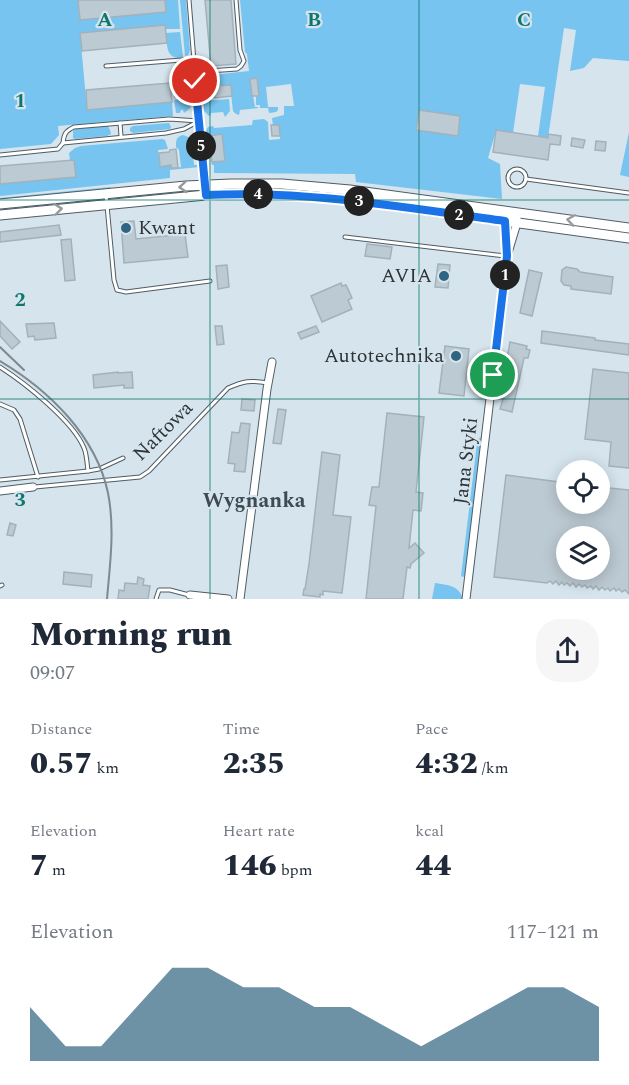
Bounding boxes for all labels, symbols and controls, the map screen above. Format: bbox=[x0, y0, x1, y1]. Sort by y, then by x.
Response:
text: A bbox=[97, 5, 113, 35]
text: B bbox=[307, 5, 321, 35]
text: C bbox=[517, 5, 531, 35]
pin bbox=[169, 55, 220, 106]
icon: check bbox=[178, 64, 211, 97]
text: 1 bbox=[14, 86, 26, 116]
pin: 5 bbox=[186, 131, 216, 161]
text: 5 bbox=[197, 134, 205, 158]
pin: 4 bbox=[243, 179, 273, 209]
one-way arrow bbox=[179, 180, 188, 193]
text: 4 bbox=[254, 182, 262, 206]
pin: 3 bbox=[344, 186, 374, 216]
text: 3 bbox=[355, 189, 363, 213]
pin: 2 bbox=[444, 200, 474, 230]
one-way arrow bbox=[54, 203, 63, 216]
text: 2 bbox=[455, 203, 463, 227]
place label: Kwant bbox=[138, 213, 196, 243]
one-way arrow bbox=[566, 214, 576, 227]
marker: Kwant bbox=[119, 221, 133, 235]
pin: 1 bbox=[490, 260, 520, 290]
place label: AVIA bbox=[381, 261, 432, 291]
text: 1 bbox=[501, 263, 509, 287]
marker: AVIA bbox=[437, 269, 451, 283]
text: 2 bbox=[14, 285, 26, 315]
place label: Autotechnika bbox=[324, 341, 444, 371]
marker: Autotechnika bbox=[449, 349, 463, 363]
pin bbox=[467, 349, 518, 400]
icon: arrive bbox=[476, 358, 509, 391]
street label: Naftowa bbox=[126, 394, 200, 468]
street label: Jana Styki bbox=[446, 416, 486, 506]
map controls bbox=[556, 460, 610, 580]
button: locate bbox=[556, 460, 610, 514]
text: 3 bbox=[14, 485, 26, 515]
district label: Wygnanka bbox=[202, 485, 306, 517]
button: layers bbox=[556, 526, 610, 580]
text: Morning run bbox=[30, 610, 232, 660]
button: share bbox=[536, 619, 599, 682]
text: 09:07 bbox=[30, 658, 75, 688]
text: Distance bbox=[30, 717, 92, 741]
text: Time bbox=[223, 717, 260, 741]
text: Pace bbox=[415, 717, 448, 741]
text: 0.57 bbox=[30, 741, 92, 787]
text: 2:35 bbox=[223, 741, 285, 787]
text: 4:32 bbox=[415, 741, 478, 787]
text: km bbox=[92, 756, 119, 780]
text: /km bbox=[478, 756, 508, 780]
text: Elevation bbox=[30, 819, 97, 843]
text: Heart rate bbox=[223, 819, 295, 843]
text: kcal bbox=[415, 819, 444, 843]
text: 7 bbox=[30, 843, 48, 889]
text: 146 bbox=[223, 843, 277, 889]
text: 44 bbox=[415, 843, 451, 889]
text: m bbox=[48, 858, 66, 882]
text: bpm bbox=[277, 858, 312, 882]
text: Elevation bbox=[30, 917, 114, 947]
text: 117–121 m bbox=[507, 917, 599, 947]

